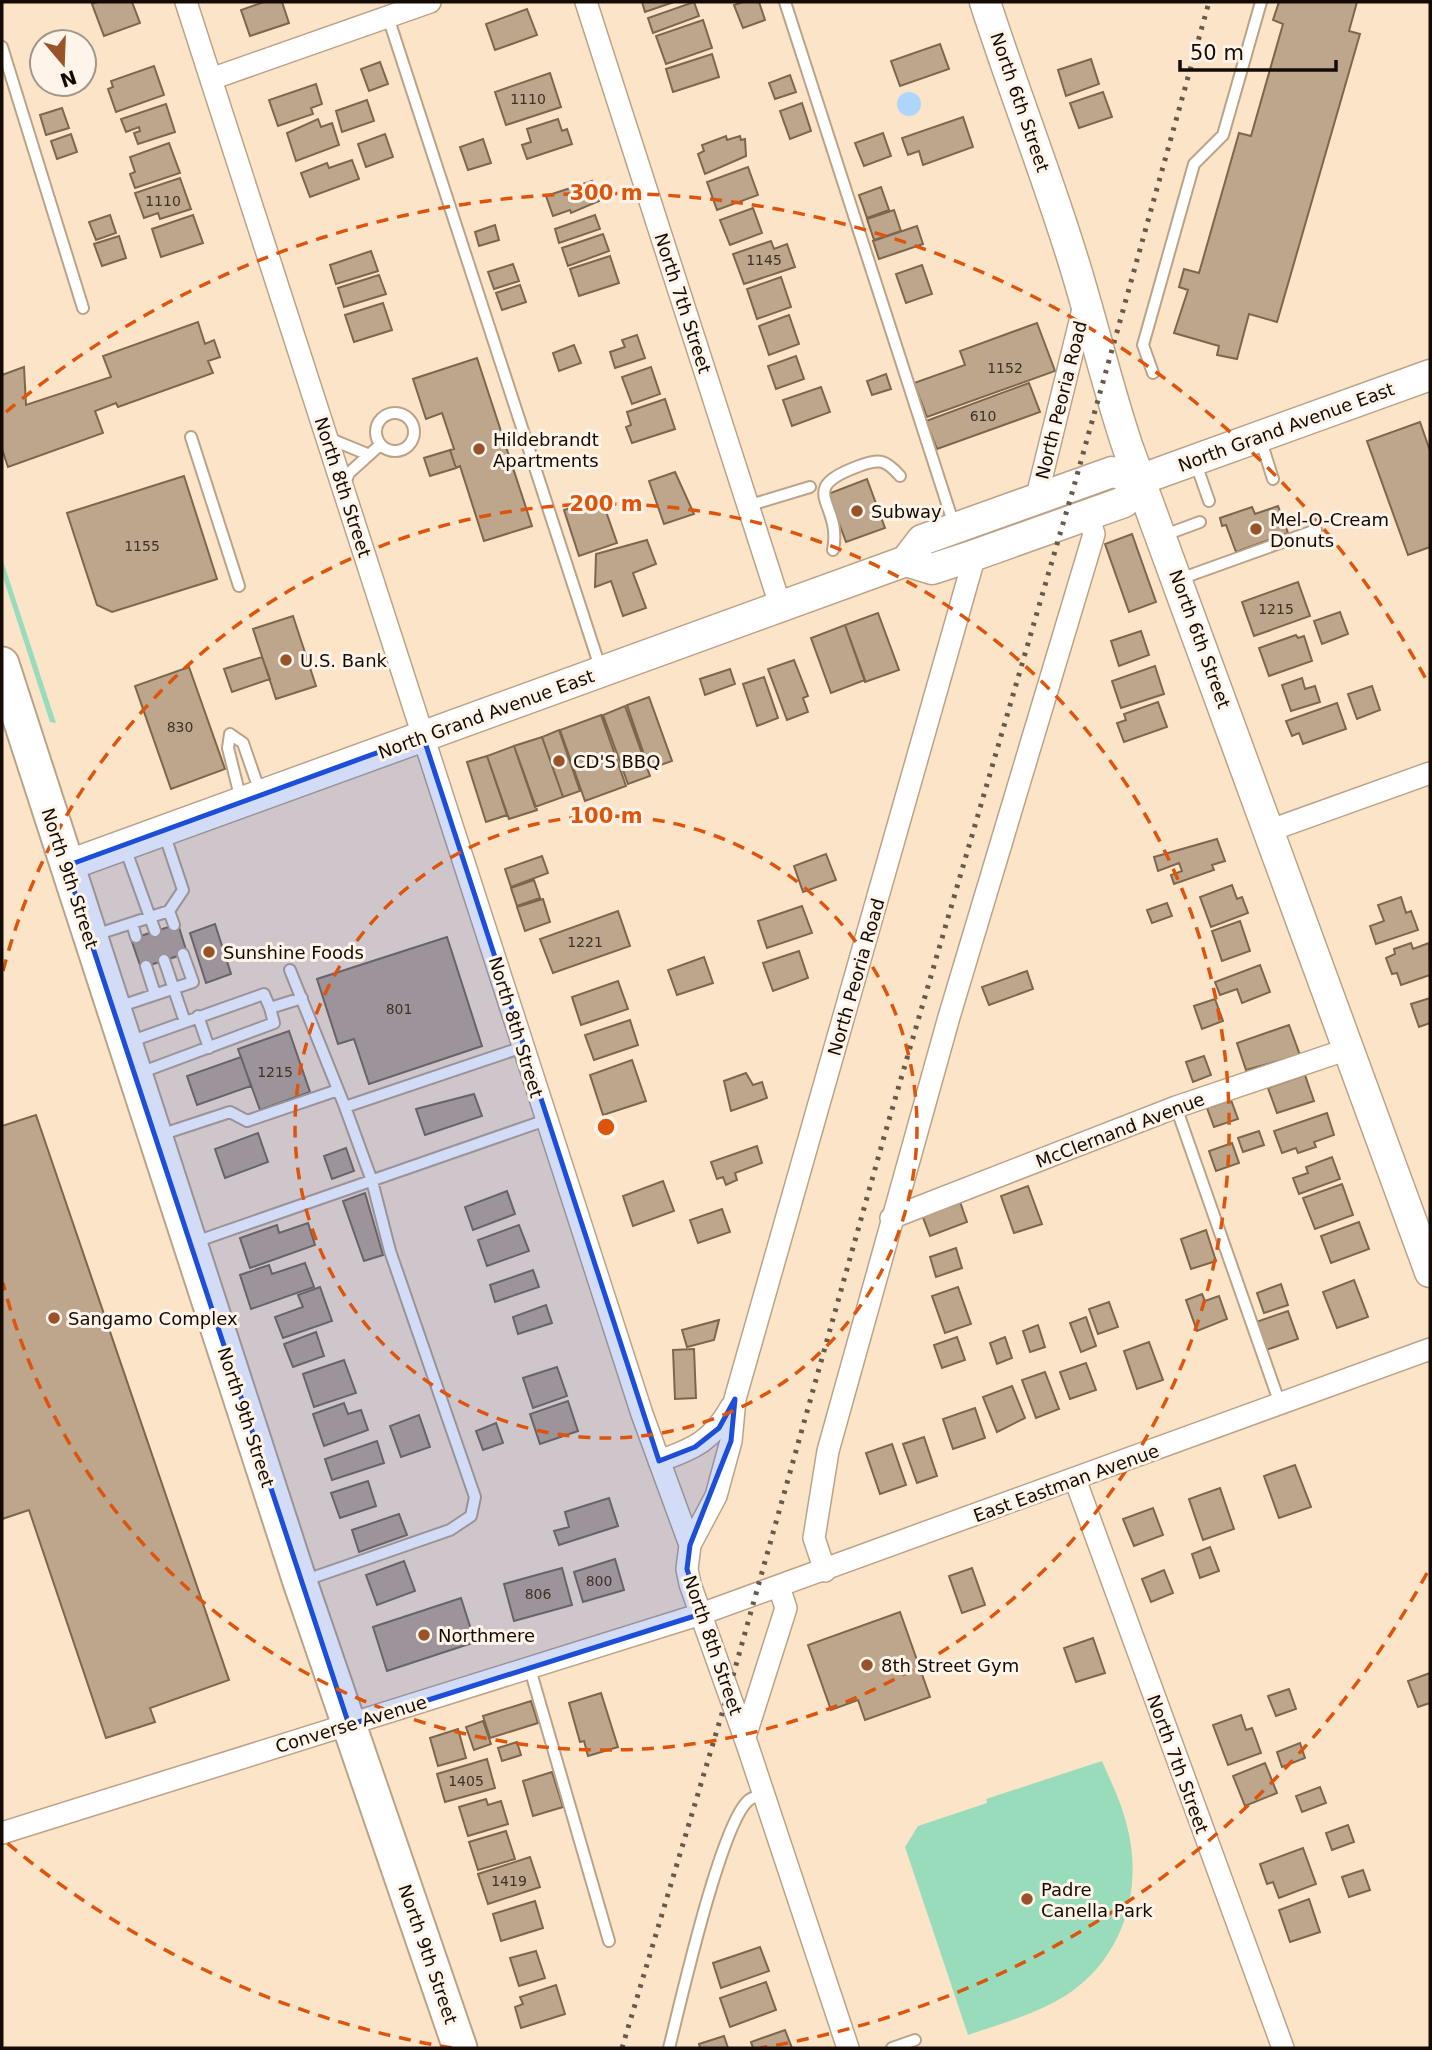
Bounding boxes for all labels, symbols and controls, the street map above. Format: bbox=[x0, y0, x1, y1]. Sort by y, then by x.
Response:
north arrow bbox=[28, 28, 98, 98]
scale bar bbox=[1180, 28, 1336, 72]
street label: North 6th Street bbox=[986, 29, 1054, 175]
text: 50 m bbox=[1190, 41, 1244, 65]
text: N bbox=[57, 66, 80, 92]
house number: 1110 bbox=[510, 91, 546, 107]
text: 300 m bbox=[569, 181, 643, 205]
house number: 1110 bbox=[145, 193, 181, 209]
street label: North 7th Street bbox=[650, 230, 716, 376]
house number: 1145 bbox=[746, 252, 782, 268]
street label: North Peoria Road bbox=[1031, 319, 1091, 481]
house number: 1152 bbox=[987, 360, 1023, 376]
street label: North Grand Avenue East bbox=[1175, 378, 1397, 476]
house number: 610 bbox=[970, 408, 996, 424]
street label: North 8th Street bbox=[310, 414, 376, 560]
place label: Hildebrandt Apartments bbox=[493, 429, 599, 471]
marker: Hildebrandt Apartments bbox=[471, 441, 487, 457]
text: 200 m bbox=[569, 492, 643, 516]
place label: Subway bbox=[871, 501, 942, 522]
marker: Subway bbox=[849, 503, 865, 519]
place label: Mel-O-Cream Donuts bbox=[1270, 509, 1389, 551]
marker: Mel-O-Cream Donuts bbox=[1248, 521, 1264, 537]
house number: 1155 bbox=[124, 538, 160, 554]
street label: North 6th Street bbox=[1165, 567, 1235, 711]
house number: 1215 bbox=[1258, 601, 1294, 617]
place label: U.S. Bank bbox=[300, 650, 388, 671]
marker: U.S. Bank bbox=[278, 652, 294, 668]
street label: North Grand Avenue East bbox=[375, 665, 597, 763]
house number: 830 bbox=[167, 719, 193, 735]
place label: CD'S BBQ bbox=[573, 751, 660, 772]
marker: CD'S BBQ bbox=[551, 753, 567, 769]
text: 100 m bbox=[569, 804, 643, 828]
street label: North 9th Street bbox=[37, 805, 103, 951]
street label: North Peoria Road bbox=[823, 896, 889, 1058]
house number: 1221 bbox=[567, 934, 603, 950]
place label: Sunshine Foods bbox=[223, 942, 364, 963]
marker: Sunshine Foods bbox=[201, 944, 217, 960]
street label: North 8th Street bbox=[485, 954, 547, 1100]
house number: 801 bbox=[386, 1001, 412, 1017]
house number: 1215 bbox=[257, 1064, 293, 1080]
street label: McClernand Avenue bbox=[1033, 1088, 1207, 1172]
centre of rings bbox=[594, 1115, 618, 1139]
place label: Sangamo Complex bbox=[68, 1308, 238, 1329]
marker: Sangamo Complex bbox=[46, 1310, 62, 1326]
street label: North 9th Street bbox=[213, 1344, 279, 1490]
street label: East Eastman Avenue bbox=[970, 1440, 1162, 1526]
street label: North 8th Street bbox=[679, 1572, 747, 1718]
house number: 800 bbox=[586, 1573, 612, 1589]
house number: 806 bbox=[525, 1586, 551, 1602]
place label: Northmere bbox=[438, 1625, 535, 1646]
marker: Northmere bbox=[416, 1627, 432, 1643]
place label: 8th Street Gym bbox=[881, 1655, 1019, 1676]
marker: 8th Street Gym bbox=[859, 1657, 875, 1673]
street label: Converse Avenue bbox=[273, 1691, 429, 1757]
street label: North 7th Street bbox=[1143, 1692, 1213, 1836]
house number: 1405 bbox=[448, 1773, 484, 1789]
house number: 1419 bbox=[491, 1873, 527, 1889]
place label: Padre Canella Park bbox=[1041, 1879, 1153, 1921]
street label: North 9th Street bbox=[394, 1881, 462, 2027]
marker: Padre Canella Park bbox=[1019, 1891, 1035, 1907]

